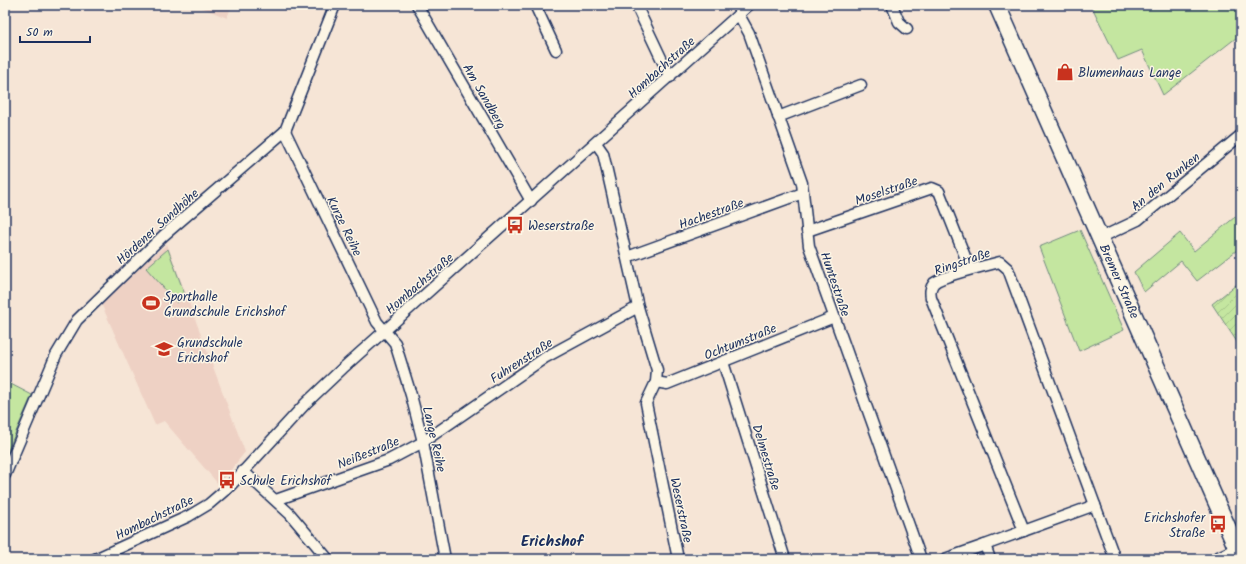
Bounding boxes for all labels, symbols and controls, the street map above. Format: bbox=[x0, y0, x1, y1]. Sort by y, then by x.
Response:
scale bar bbox=[20, 18, 90, 44]
text: 50 m bbox=[26, 23, 53, 42]
street label: Hombachstraße bbox=[623, 32, 701, 104]
street label: Am Sandberg bbox=[456, 60, 511, 134]
shop icon: Blumenhaus Lange bbox=[1055, 62, 1075, 82]
place label: Blumenhaus Lange bbox=[1078, 63, 1181, 84]
street label: An den Runken bbox=[1127, 147, 1205, 217]
street label: Moselstraße bbox=[852, 171, 921, 212]
street label: Hördener Sandhöhe bbox=[112, 184, 204, 270]
street label: Kurze Reihe bbox=[320, 193, 367, 260]
street label: Hachestraße bbox=[676, 193, 747, 236]
bus stop icon: Weserstraße bbox=[505, 215, 525, 235]
place label: Weserstraße bbox=[528, 216, 594, 237]
street label: Bremer Straße bbox=[1093, 241, 1145, 323]
street label: Ringstraße bbox=[932, 243, 994, 282]
street label: Hombachstraße bbox=[381, 248, 459, 320]
street label: Huntestraße bbox=[814, 249, 855, 320]
place label: Sporthalle Grundschule Erichshof bbox=[164, 287, 287, 323]
sports icon: Sporthalle Grundschule Erichshof bbox=[141, 293, 161, 313]
street label: Ochtumstraße bbox=[701, 318, 780, 367]
place label: Grundschule Erichshof bbox=[177, 333, 243, 369]
street label: Fuhrenstraße bbox=[486, 333, 558, 390]
school or university icon: Grundschule Erichshof bbox=[154, 339, 174, 359]
street label: Lange Reihe bbox=[416, 404, 451, 474]
street label: Delmestraße bbox=[746, 422, 786, 493]
street label: Neißestraße bbox=[334, 431, 403, 475]
bus stop icon: Schule Erichshof bbox=[217, 470, 237, 490]
place label: Schule Erichshof bbox=[240, 471, 332, 492]
street label: Weserstraße bbox=[663, 476, 698, 545]
street label: Hombachstraße bbox=[112, 490, 198, 546]
place label: Erichshofer Straße bbox=[1144, 508, 1206, 544]
bus stop icon: Erichshofer Straße bbox=[1208, 514, 1228, 534]
district label: Erichshof bbox=[521, 530, 585, 554]

